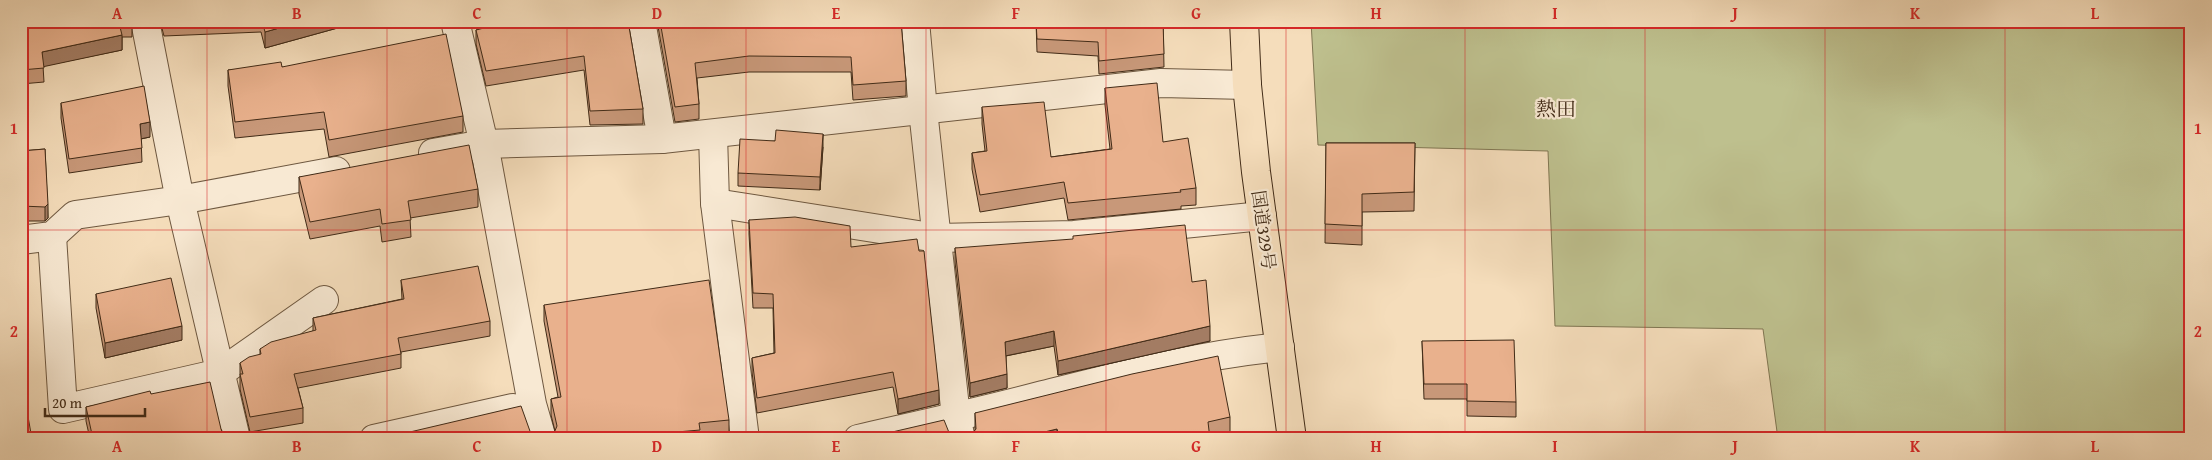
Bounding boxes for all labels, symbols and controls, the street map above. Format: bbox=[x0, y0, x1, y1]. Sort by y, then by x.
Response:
text: A bbox=[112, 1, 123, 25]
text: B bbox=[292, 1, 302, 25]
text: C bbox=[472, 1, 482, 25]
text: D bbox=[652, 1, 662, 25]
text: E bbox=[832, 1, 841, 25]
text: F bbox=[1012, 1, 1020, 25]
text: G bbox=[1191, 1, 1201, 25]
text: H bbox=[1370, 1, 1382, 25]
text: I bbox=[1552, 1, 1558, 25]
text: J bbox=[1729, 1, 1738, 25]
text: K bbox=[1910, 1, 1921, 25]
text: L bbox=[2091, 1, 2100, 25]
district label: 熱田 bbox=[1536, 94, 1576, 123]
text: 1 bbox=[10, 116, 18, 140]
text: 1 bbox=[2194, 116, 2202, 140]
street label: 国道329号 bbox=[1245, 189, 1283, 271]
text: 2 bbox=[10, 319, 18, 343]
text: 2 bbox=[2194, 319, 2202, 343]
scale bar bbox=[45, 385, 145, 417]
text: 20 m bbox=[52, 392, 83, 413]
text: A bbox=[112, 434, 123, 458]
text: B bbox=[292, 434, 302, 458]
text: C bbox=[472, 434, 482, 458]
text: D bbox=[652, 434, 662, 458]
text: E bbox=[832, 434, 841, 458]
text: F bbox=[1012, 434, 1020, 458]
text: G bbox=[1191, 434, 1201, 458]
text: H bbox=[1370, 434, 1382, 458]
text: I bbox=[1552, 434, 1558, 458]
text: J bbox=[1729, 434, 1738, 458]
text: K bbox=[1910, 434, 1921, 458]
text: L bbox=[2091, 434, 2100, 458]

